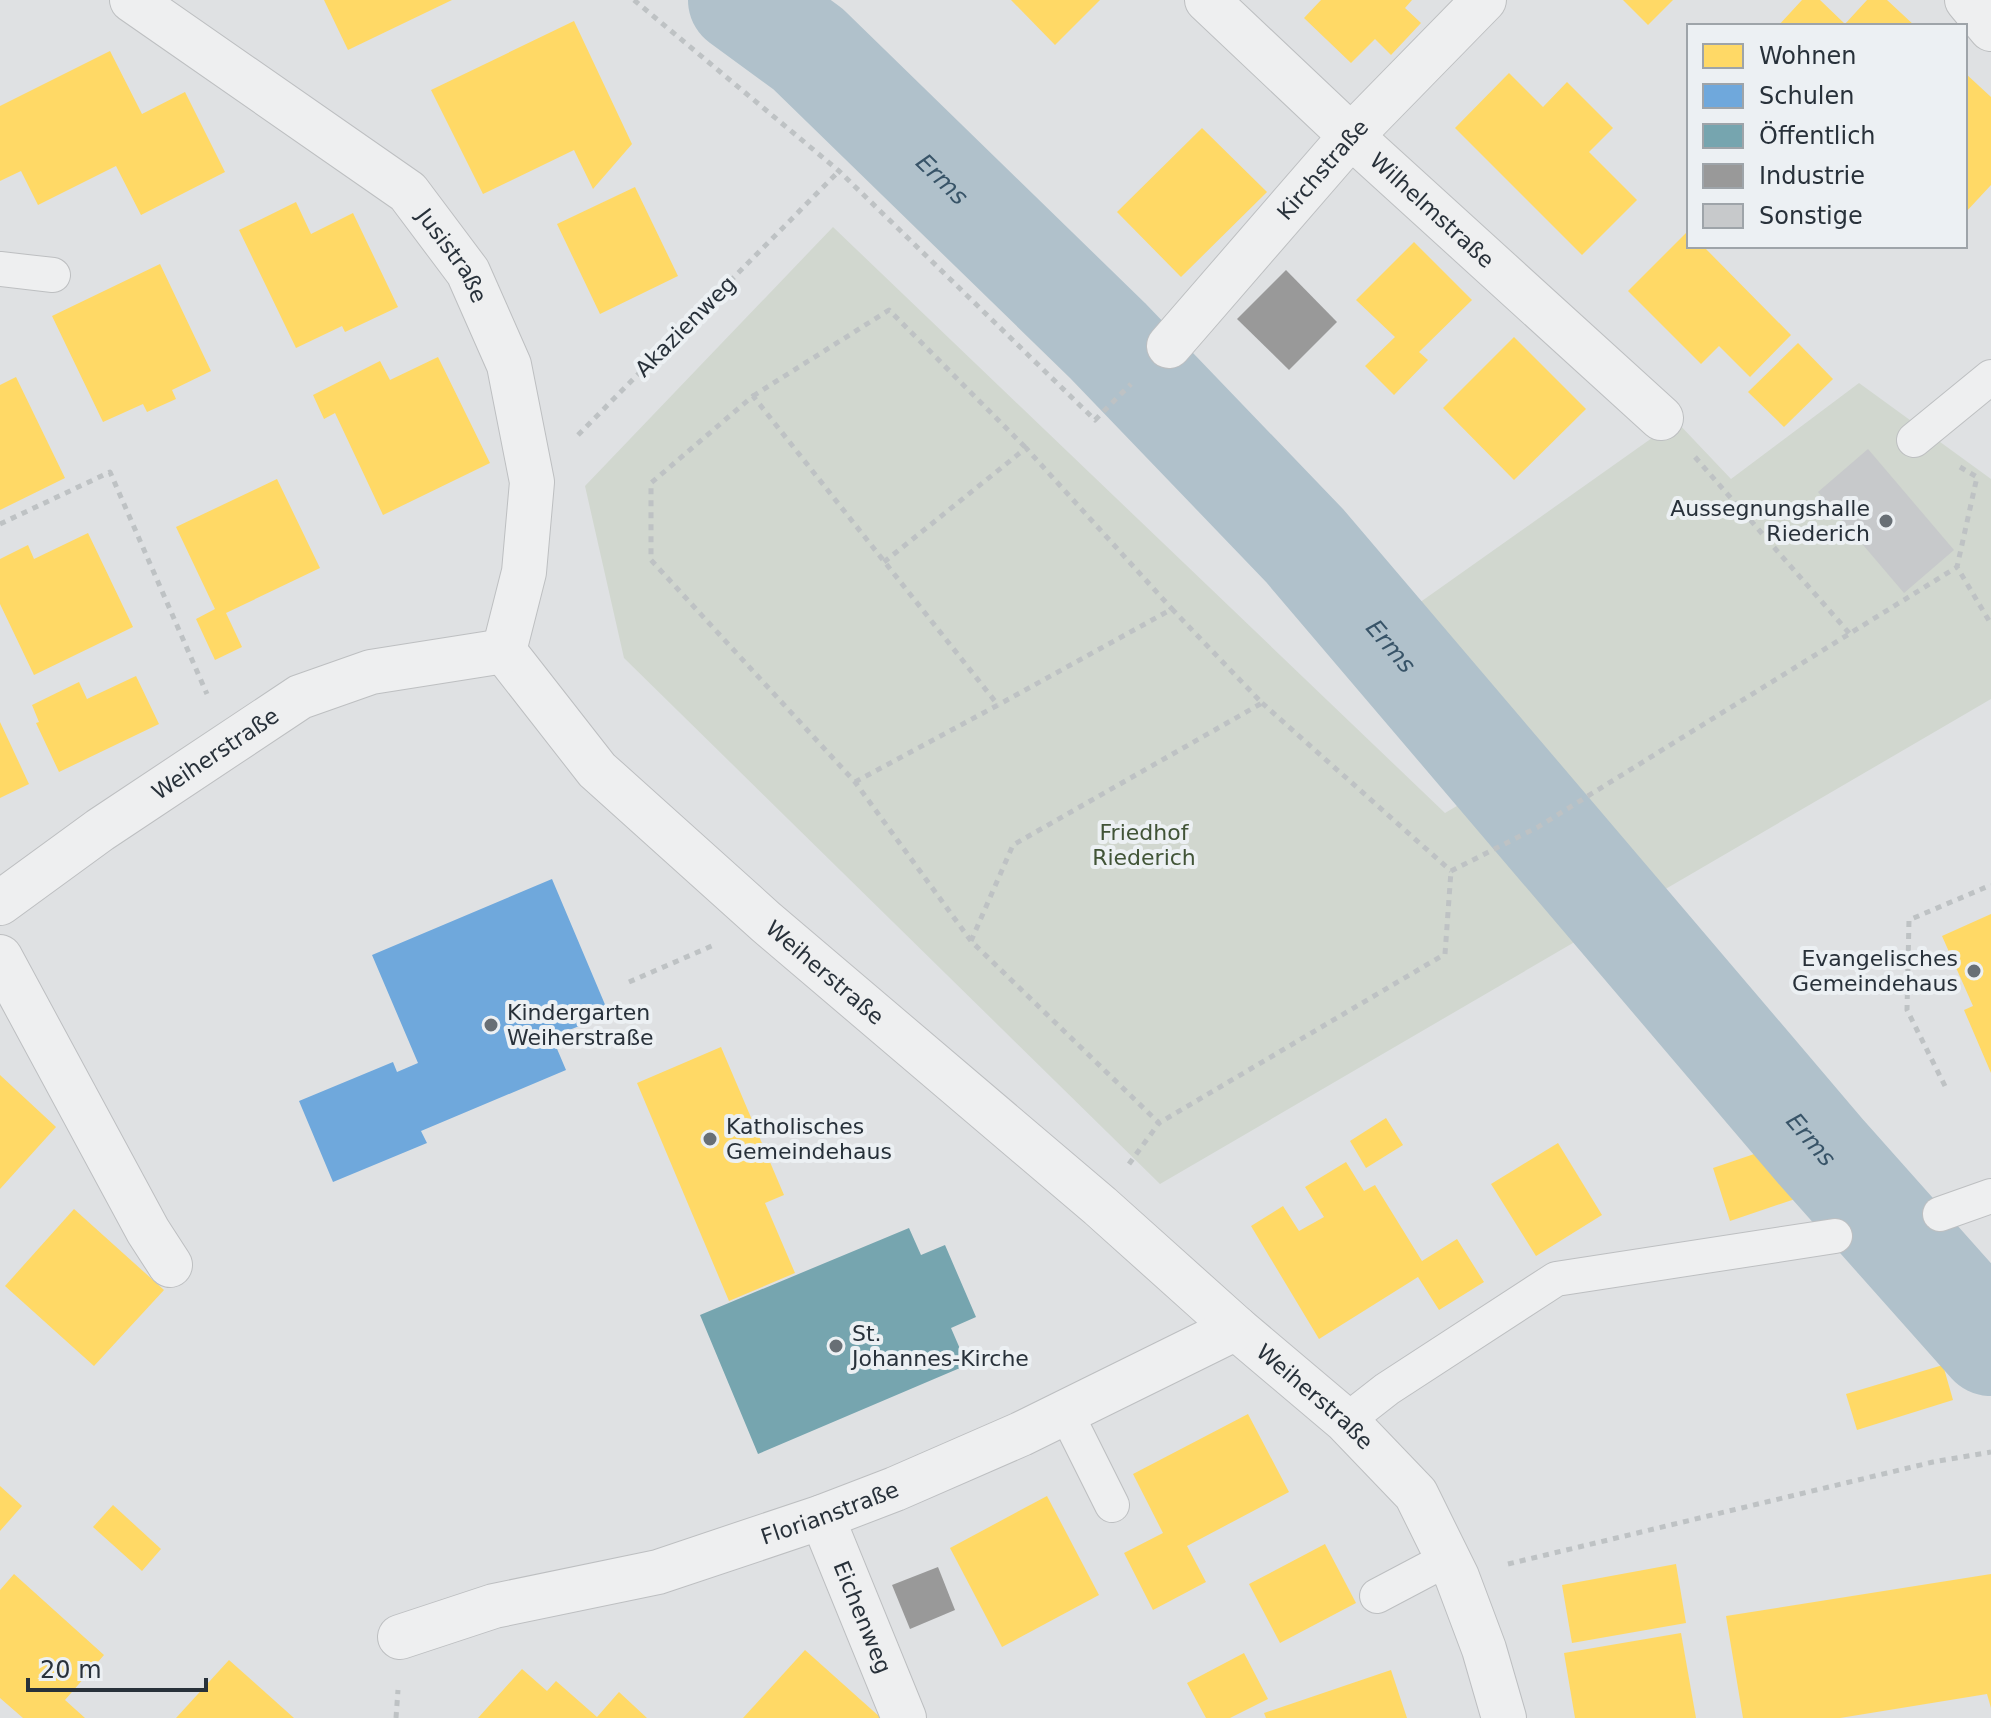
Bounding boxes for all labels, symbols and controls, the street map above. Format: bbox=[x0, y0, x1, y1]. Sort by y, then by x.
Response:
legend bbox=[1687, 24, 1967, 248]
text: Wohnen bbox=[1759, 42, 1856, 70]
text: Schulen bbox=[1759, 82, 1855, 110]
street label: Kirchstraße bbox=[1272, 114, 1373, 225]
text: Öffentlich bbox=[1759, 121, 1876, 150]
water label: Erms bbox=[910, 148, 974, 211]
street label: Wilhelmstraße bbox=[1365, 148, 1499, 273]
text: Industrie bbox=[1759, 162, 1865, 190]
street label: Jusistraße bbox=[411, 202, 492, 306]
text: Sonstige bbox=[1759, 202, 1863, 230]
street label: Akazienweg bbox=[630, 271, 741, 382]
place label: Aussegnungshalle Riederich bbox=[1670, 496, 1870, 546]
marker: Aussegnungshalle Riederich bbox=[1877, 512, 1895, 530]
water label: Erms bbox=[1360, 614, 1421, 679]
street label: Weiherstraße bbox=[147, 703, 283, 805]
park label: Friedhof Riederich bbox=[1092, 820, 1196, 870]
street label: Weiherstraße bbox=[761, 916, 889, 1030]
place label: Evangelisches Gemeindehaus bbox=[1792, 946, 1958, 996]
marker: Evangelisches Gemeindehaus bbox=[1965, 962, 1983, 980]
place label: Kindergarten Weiherstraße bbox=[507, 1000, 654, 1050]
marker: Kindergarten Weiherstraße bbox=[482, 1016, 500, 1034]
water label: Erms bbox=[1780, 1108, 1841, 1172]
place label: Katholisches Gemeindehaus bbox=[726, 1114, 892, 1164]
marker: Katholisches Gemeindehaus bbox=[701, 1130, 719, 1148]
place label: St. Johannes-Kirche bbox=[850, 1321, 1029, 1371]
marker: St. Johannes-Kirche bbox=[827, 1337, 845, 1355]
street label: Weiherstraße bbox=[1251, 1339, 1378, 1454]
street label: Florianstraße bbox=[758, 1477, 902, 1550]
street label: Eichenweg bbox=[828, 1557, 896, 1677]
scale bar bbox=[28, 1642, 206, 1692]
text: 20 m bbox=[40, 1656, 102, 1684]

